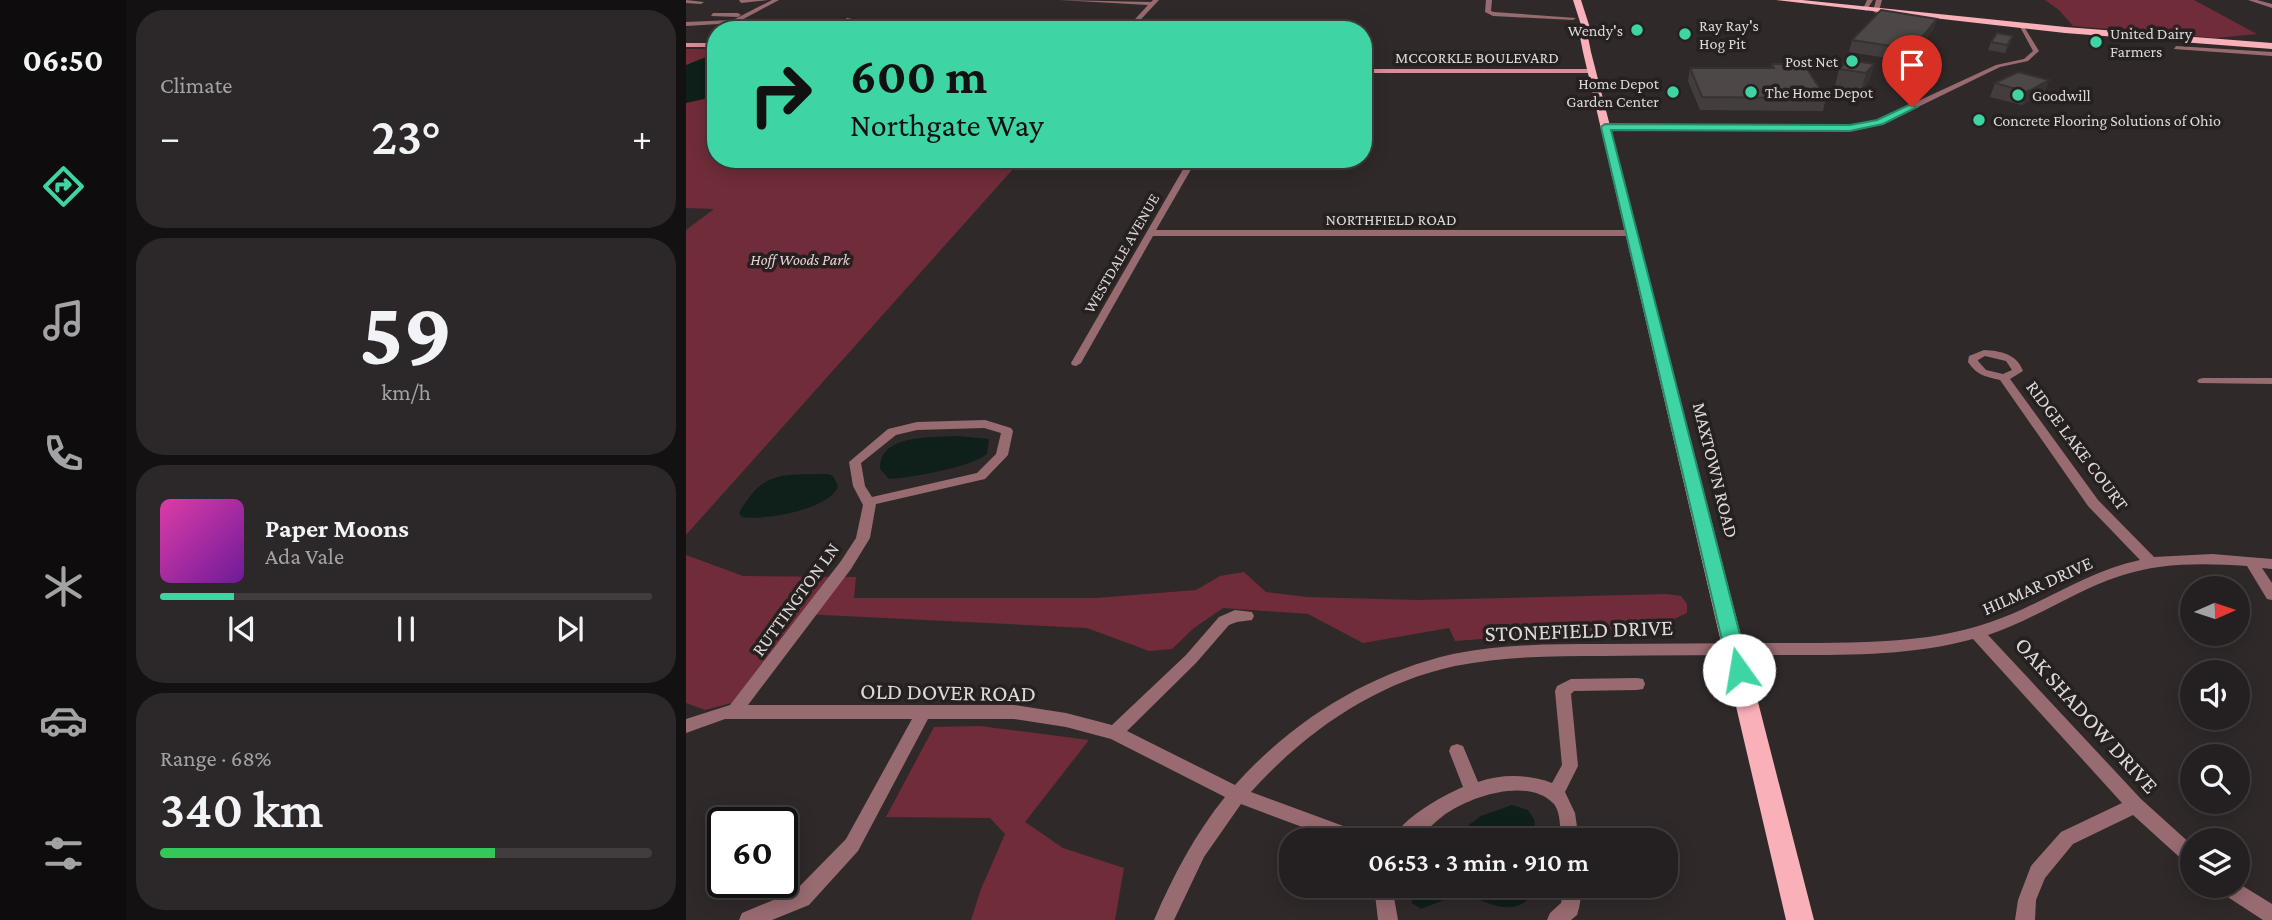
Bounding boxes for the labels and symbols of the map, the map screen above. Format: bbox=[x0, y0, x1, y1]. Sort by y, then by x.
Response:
place label: Ray Ray's Hog Pit bbox=[1699, 17, 1759, 53]
place label: Wendy's bbox=[1568, 22, 1623, 40]
marker: Wendy's bbox=[1629, 22, 1645, 38]
place label: United Dairy Farmers bbox=[2110, 25, 2193, 60]
marker: Ray Ray's Hog Pit bbox=[1677, 26, 1693, 42]
marker: United Dairy Farmers bbox=[2088, 34, 2104, 50]
pin bbox=[1882, 35, 1942, 107]
street label: MCCORKLE BOULEVARD bbox=[1395, 49, 1559, 66]
place label: Post Net bbox=[1785, 53, 1839, 70]
marker: Post Net bbox=[1844, 53, 1860, 69]
place label: Home Depot Garden Center bbox=[1566, 75, 1660, 110]
marker: Home Depot Garden Center bbox=[1665, 84, 1681, 100]
marker: The Home Depot bbox=[1743, 84, 1759, 100]
place label: The Home Depot bbox=[1765, 84, 1874, 102]
marker: Goodwill bbox=[2010, 87, 2026, 103]
place label: Goodwill bbox=[2032, 87, 2091, 104]
marker: Concrete Flooring Solutions of Ohio bbox=[1971, 112, 1987, 128]
place label: Concrete Flooring Solutions of Ohio bbox=[1993, 112, 2221, 130]
street label: WESTDALE AVENUE bbox=[1080, 190, 1163, 316]
street label: NORTHFIELD ROAD bbox=[1325, 211, 1457, 228]
park label: Hoff Woods Park bbox=[750, 251, 851, 269]
street label: RIDGE LAKE COURT bbox=[2022, 376, 2133, 515]
street label: MAXTOWN ROAD bbox=[1689, 400, 1743, 540]
street label: RUTTINGTON LN bbox=[747, 539, 843, 660]
street label: HILMAR DRIVE bbox=[1979, 552, 2096, 619]
north arrow bbox=[2180, 576, 2250, 646]
street label: STONEFIELD DRIVE bbox=[1484, 614, 1674, 646]
street label: OAK SHADOW DRIVE bbox=[2010, 632, 2164, 798]
position arrow bbox=[1702, 633, 1776, 707]
street label: OLD DOVER ROAD bbox=[860, 677, 1036, 707]
speed limit sign: 60 bbox=[707, 807, 798, 898]

